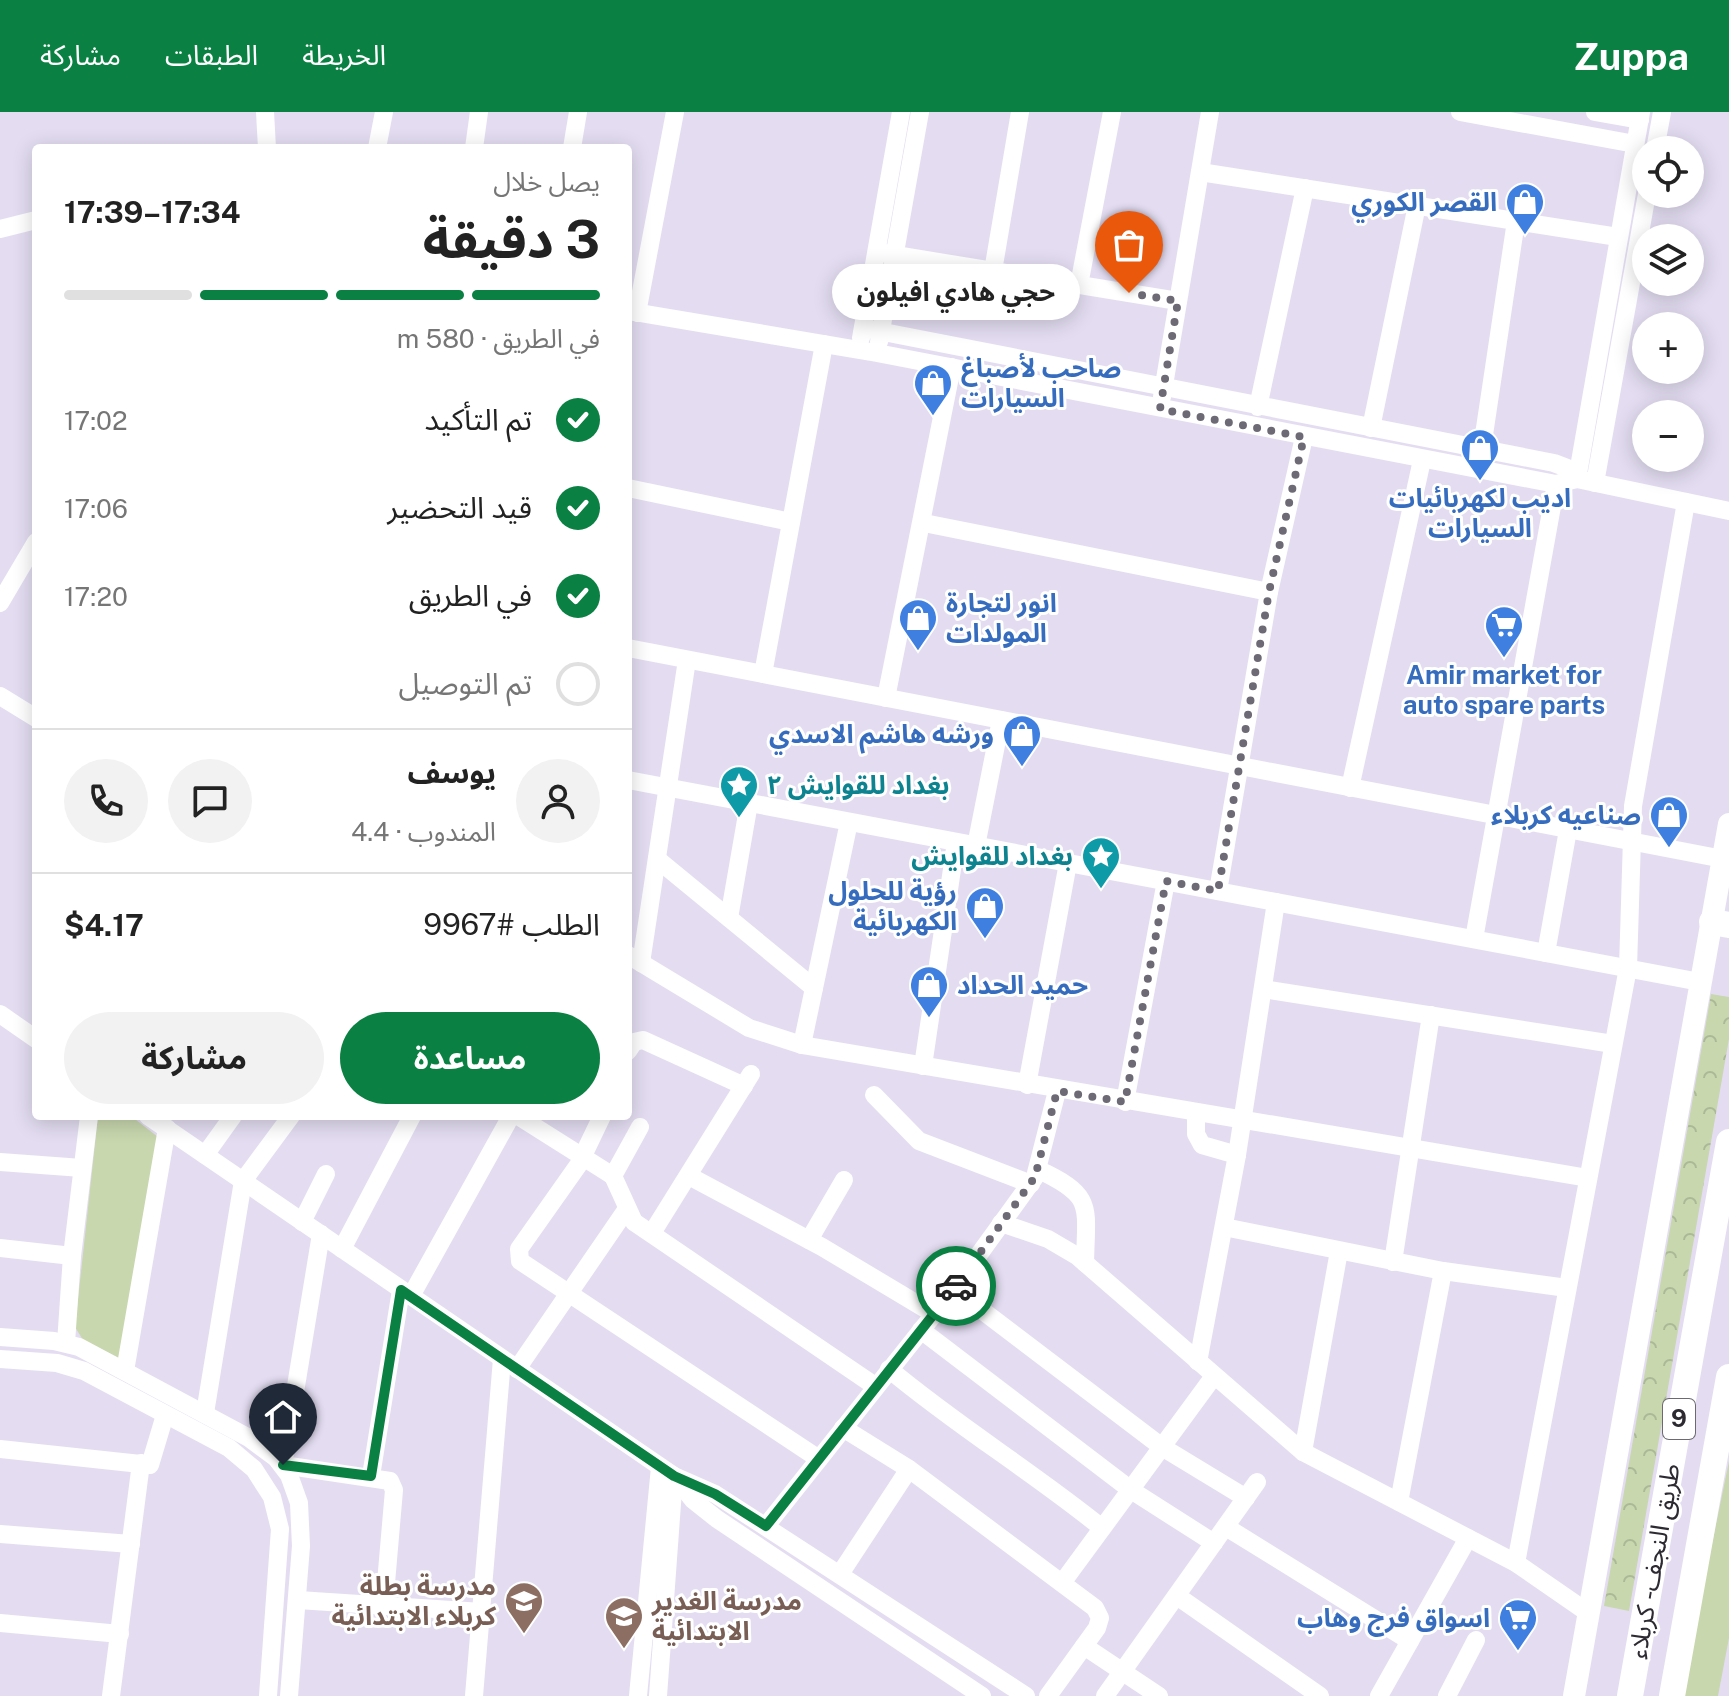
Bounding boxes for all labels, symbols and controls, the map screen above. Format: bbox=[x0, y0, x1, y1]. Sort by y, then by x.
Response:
text: Zuppa bbox=[1574, 34, 1689, 79]
text: مشاركة bbox=[40, 38, 121, 71]
text: الطبقات bbox=[165, 38, 258, 71]
text: الخريطة bbox=[302, 38, 386, 71]
map controls bbox=[1632, 136, 1704, 472]
button: locate bbox=[1632, 136, 1704, 208]
text: يصل خلال bbox=[493, 166, 600, 197]
shop icon: القصر الكوري bbox=[1504, 181, 1546, 236]
place label: القصر الكوري bbox=[1351, 186, 1497, 223]
text: 17:34–17:39 bbox=[64, 194, 240, 230]
text: 3 دقيقة bbox=[423, 209, 600, 270]
pin bbox=[1095, 211, 1163, 293]
icon: bag bbox=[1107, 223, 1151, 267]
button: layers bbox=[1632, 224, 1704, 296]
callout: حجي هادي افيلون bbox=[833, 265, 1081, 321]
text: حجي هادي افيلون bbox=[857, 276, 1055, 307]
button: + bbox=[1632, 312, 1704, 384]
text: في الطريق · 580 m bbox=[397, 323, 600, 354]
place label: صاحب لأصباغ السيارات bbox=[961, 352, 1121, 413]
shop icon: صاحب لأصباغ السيارات bbox=[912, 362, 954, 417]
icon: check bbox=[556, 398, 600, 442]
button: − bbox=[1632, 400, 1704, 472]
text: تم التأكيد bbox=[425, 401, 532, 437]
text: 17:02 bbox=[64, 405, 127, 436]
shop icon: اديب لكهربائيات السيارات bbox=[1459, 427, 1501, 482]
place label: اديب لكهربائيات السيارات bbox=[1389, 482, 1571, 543]
icon: check bbox=[556, 486, 600, 530]
text: قيد التحضير bbox=[387, 489, 532, 525]
text: 17:06 bbox=[64, 493, 128, 524]
icon: check bbox=[556, 574, 600, 618]
text: في الطريق bbox=[409, 577, 532, 613]
text: 17:20 bbox=[64, 581, 128, 612]
place label: انور لتجارة المولدات bbox=[946, 587, 1057, 648]
shop icon: انور لتجارة المولدات bbox=[897, 597, 939, 652]
supermarket icon: Amir market for auto spare parts bbox=[1483, 604, 1525, 659]
place label: Amir market for auto spare parts bbox=[1403, 659, 1605, 720]
text: تم التوصيل bbox=[398, 665, 532, 701]
shop icon: ورشه هاشم الاسدي bbox=[1001, 713, 1043, 768]
place label: ورشه هاشم الاسدي bbox=[769, 718, 994, 755]
text: يوسف bbox=[408, 754, 496, 790]
button: phone bbox=[64, 759, 148, 843]
button: chat bbox=[168, 759, 252, 843]
button: person bbox=[516, 759, 600, 843]
place icon: بغداد للقوايش ٢ bbox=[718, 764, 760, 819]
place label: بغداد للقوايش ٢ bbox=[767, 769, 949, 800]
shop icon: صناعيه كربلاء bbox=[1648, 794, 1690, 849]
place label: صناعيه كربلاء bbox=[1491, 799, 1641, 830]
text: المندوب · 4.4 bbox=[351, 816, 496, 847]
place icon: بغداد للقوايش bbox=[1080, 835, 1122, 890]
place label: بغداد للقوايش bbox=[911, 840, 1073, 871]
place label: رؤية للحلول الكهربائية bbox=[828, 875, 957, 936]
shop icon: رؤية للحلول الكهربائية bbox=[964, 885, 1006, 940]
text: الطلب #9967 bbox=[423, 906, 600, 942]
text: $4.17 bbox=[64, 907, 144, 943]
shop icon: حميد الحداد bbox=[908, 964, 950, 1019]
place label: حميد الحداد bbox=[957, 969, 1088, 1000]
button: مشاركة bbox=[64, 1012, 324, 1104]
button: مساعدة bbox=[340, 1012, 600, 1104]
courier bbox=[916, 1246, 996, 1326]
icon: car bbox=[934, 1264, 978, 1308]
pin bbox=[249, 1383, 317, 1465]
icon: home bbox=[261, 1395, 305, 1439]
road number: 9 bbox=[1663, 1399, 1695, 1439]
street label: طريق النجف - كربلاء bbox=[1621, 1461, 1687, 1661]
place label: مدرسة بطلة كربلاء الابتدائية bbox=[332, 1570, 497, 1631]
school or university icon: مدرسة بطلة كربلاء الابتدائية bbox=[503, 1580, 545, 1635]
place label: مدرسة الغدير الابتدائية bbox=[651, 1585, 802, 1646]
school or university icon: مدرسة الغدير الابتدائية bbox=[603, 1595, 645, 1650]
supermarket icon: اسواق فرج وهاب bbox=[1497, 1597, 1539, 1652]
place label: اسواق فرج وهاب bbox=[1297, 1602, 1490, 1637]

